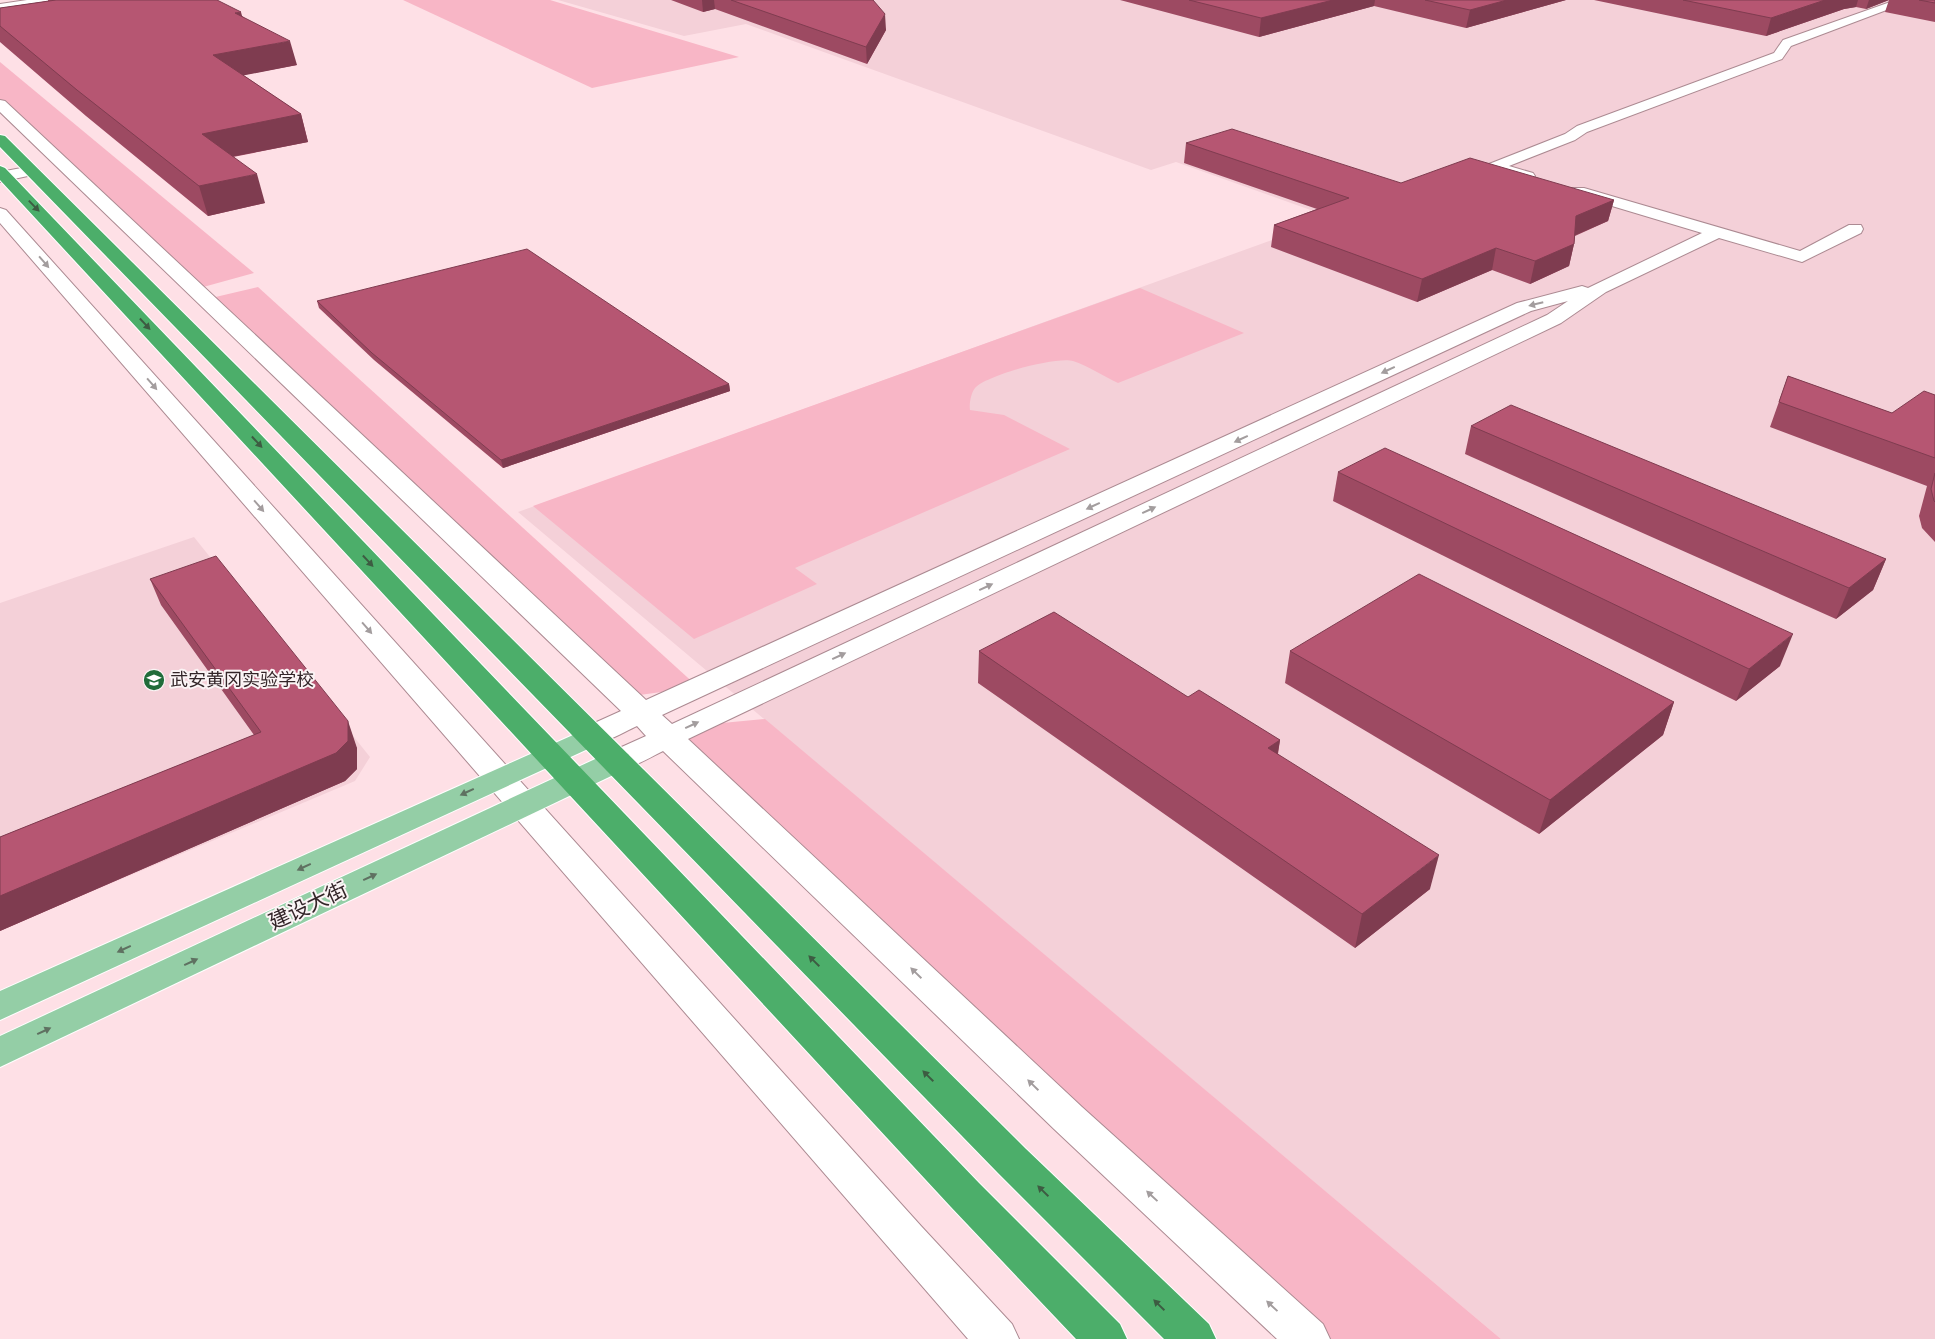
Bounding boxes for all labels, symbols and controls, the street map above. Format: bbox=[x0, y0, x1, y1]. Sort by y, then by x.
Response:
one-way arrow bbox=[28, 200, 40, 212]
one-way arrow bbox=[38, 256, 50, 268]
one-way arrow bbox=[1528, 300, 1543, 308]
one-way arrow bbox=[139, 318, 151, 330]
one-way arrow bbox=[1381, 366, 1395, 374]
one-way arrow bbox=[146, 378, 157, 391]
one-way arrow bbox=[1234, 435, 1248, 443]
one-way arrow bbox=[251, 436, 263, 448]
one-way arrow bbox=[253, 500, 264, 512]
one-way arrow bbox=[1086, 503, 1100, 511]
one-way arrow bbox=[1142, 506, 1156, 514]
one-way arrow bbox=[362, 554, 374, 566]
one-way arrow bbox=[979, 582, 993, 590]
one-way arrow bbox=[361, 621, 372, 634]
one-way arrow bbox=[832, 652, 846, 660]
place label: 武安黄冈实验学校 bbox=[170, 667, 314, 691]
school or university icon: 武安黄冈实验学校 bbox=[142, 668, 166, 692]
one-way arrow bbox=[685, 721, 699, 729]
one-way arrow bbox=[460, 789, 474, 797]
one-way arrow bbox=[296, 863, 311, 872]
one-way arrow bbox=[363, 873, 377, 881]
street label: 建设大街 bbox=[264, 875, 352, 936]
one-way arrow bbox=[117, 946, 131, 954]
one-way arrow bbox=[808, 955, 820, 967]
one-way arrow bbox=[184, 957, 198, 965]
one-way arrow bbox=[910, 967, 922, 979]
one-way arrow bbox=[37, 1027, 51, 1035]
one-way arrow bbox=[922, 1070, 934, 1082]
one-way arrow bbox=[1028, 1079, 1040, 1091]
one-way arrow bbox=[1037, 1185, 1049, 1197]
one-way arrow bbox=[1147, 1190, 1159, 1202]
one-way arrow bbox=[1153, 1299, 1165, 1311]
one-way arrow bbox=[1266, 1300, 1278, 1312]

